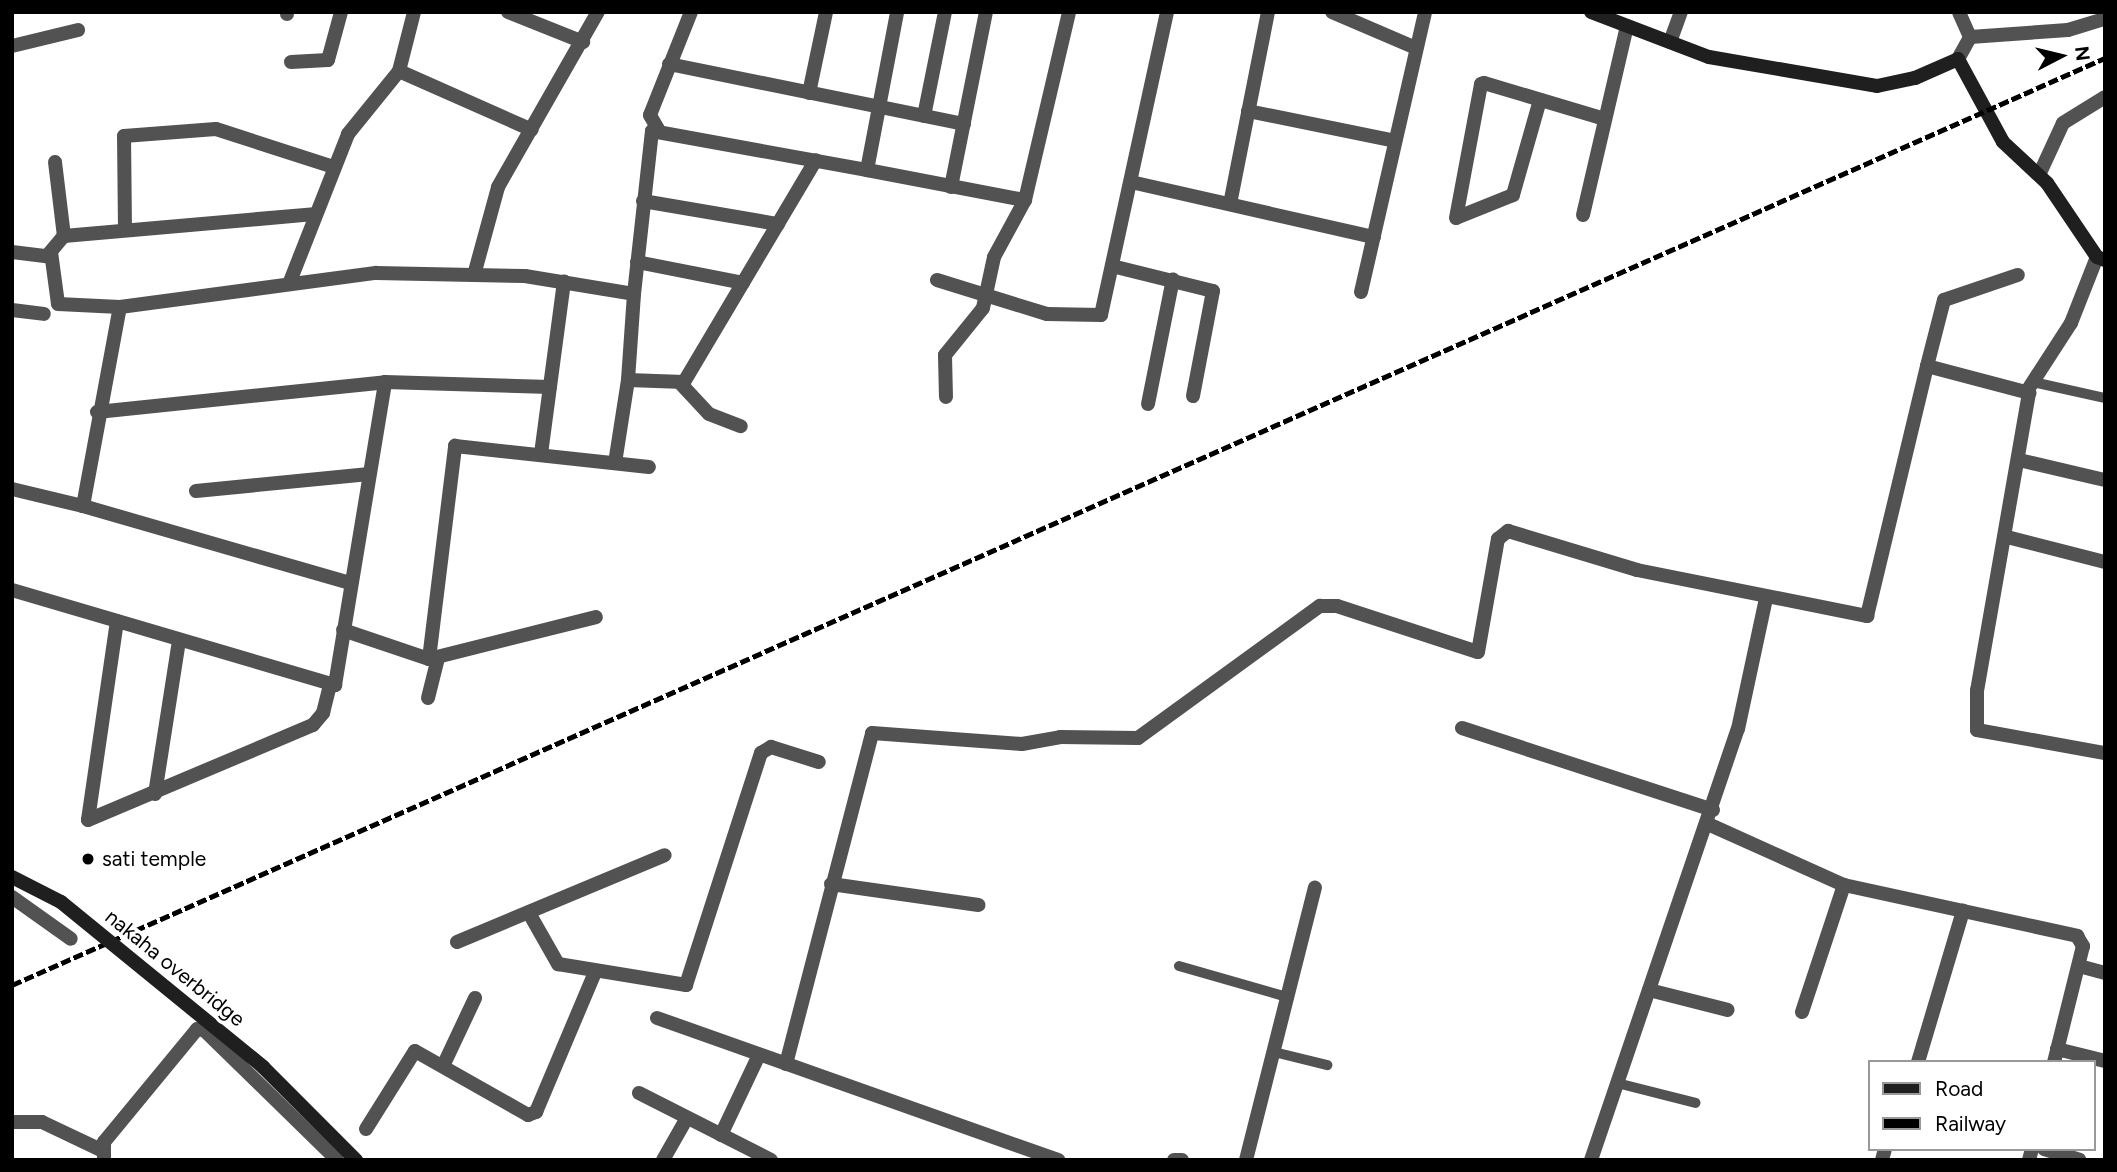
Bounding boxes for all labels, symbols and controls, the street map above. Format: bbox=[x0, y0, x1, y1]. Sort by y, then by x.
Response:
north arrow bbox=[2026, 21, 2096, 91]
text: N bbox=[2070, 45, 2095, 62]
place label: sati temple bbox=[102, 846, 206, 872]
marker: sati temple bbox=[80, 851, 96, 867]
street label: nakaha overbridge bbox=[100, 904, 250, 1032]
legend bbox=[1868, 1060, 2096, 1151]
text: Road bbox=[1935, 1076, 1983, 1101]
text: Railway bbox=[1935, 1111, 2006, 1136]

